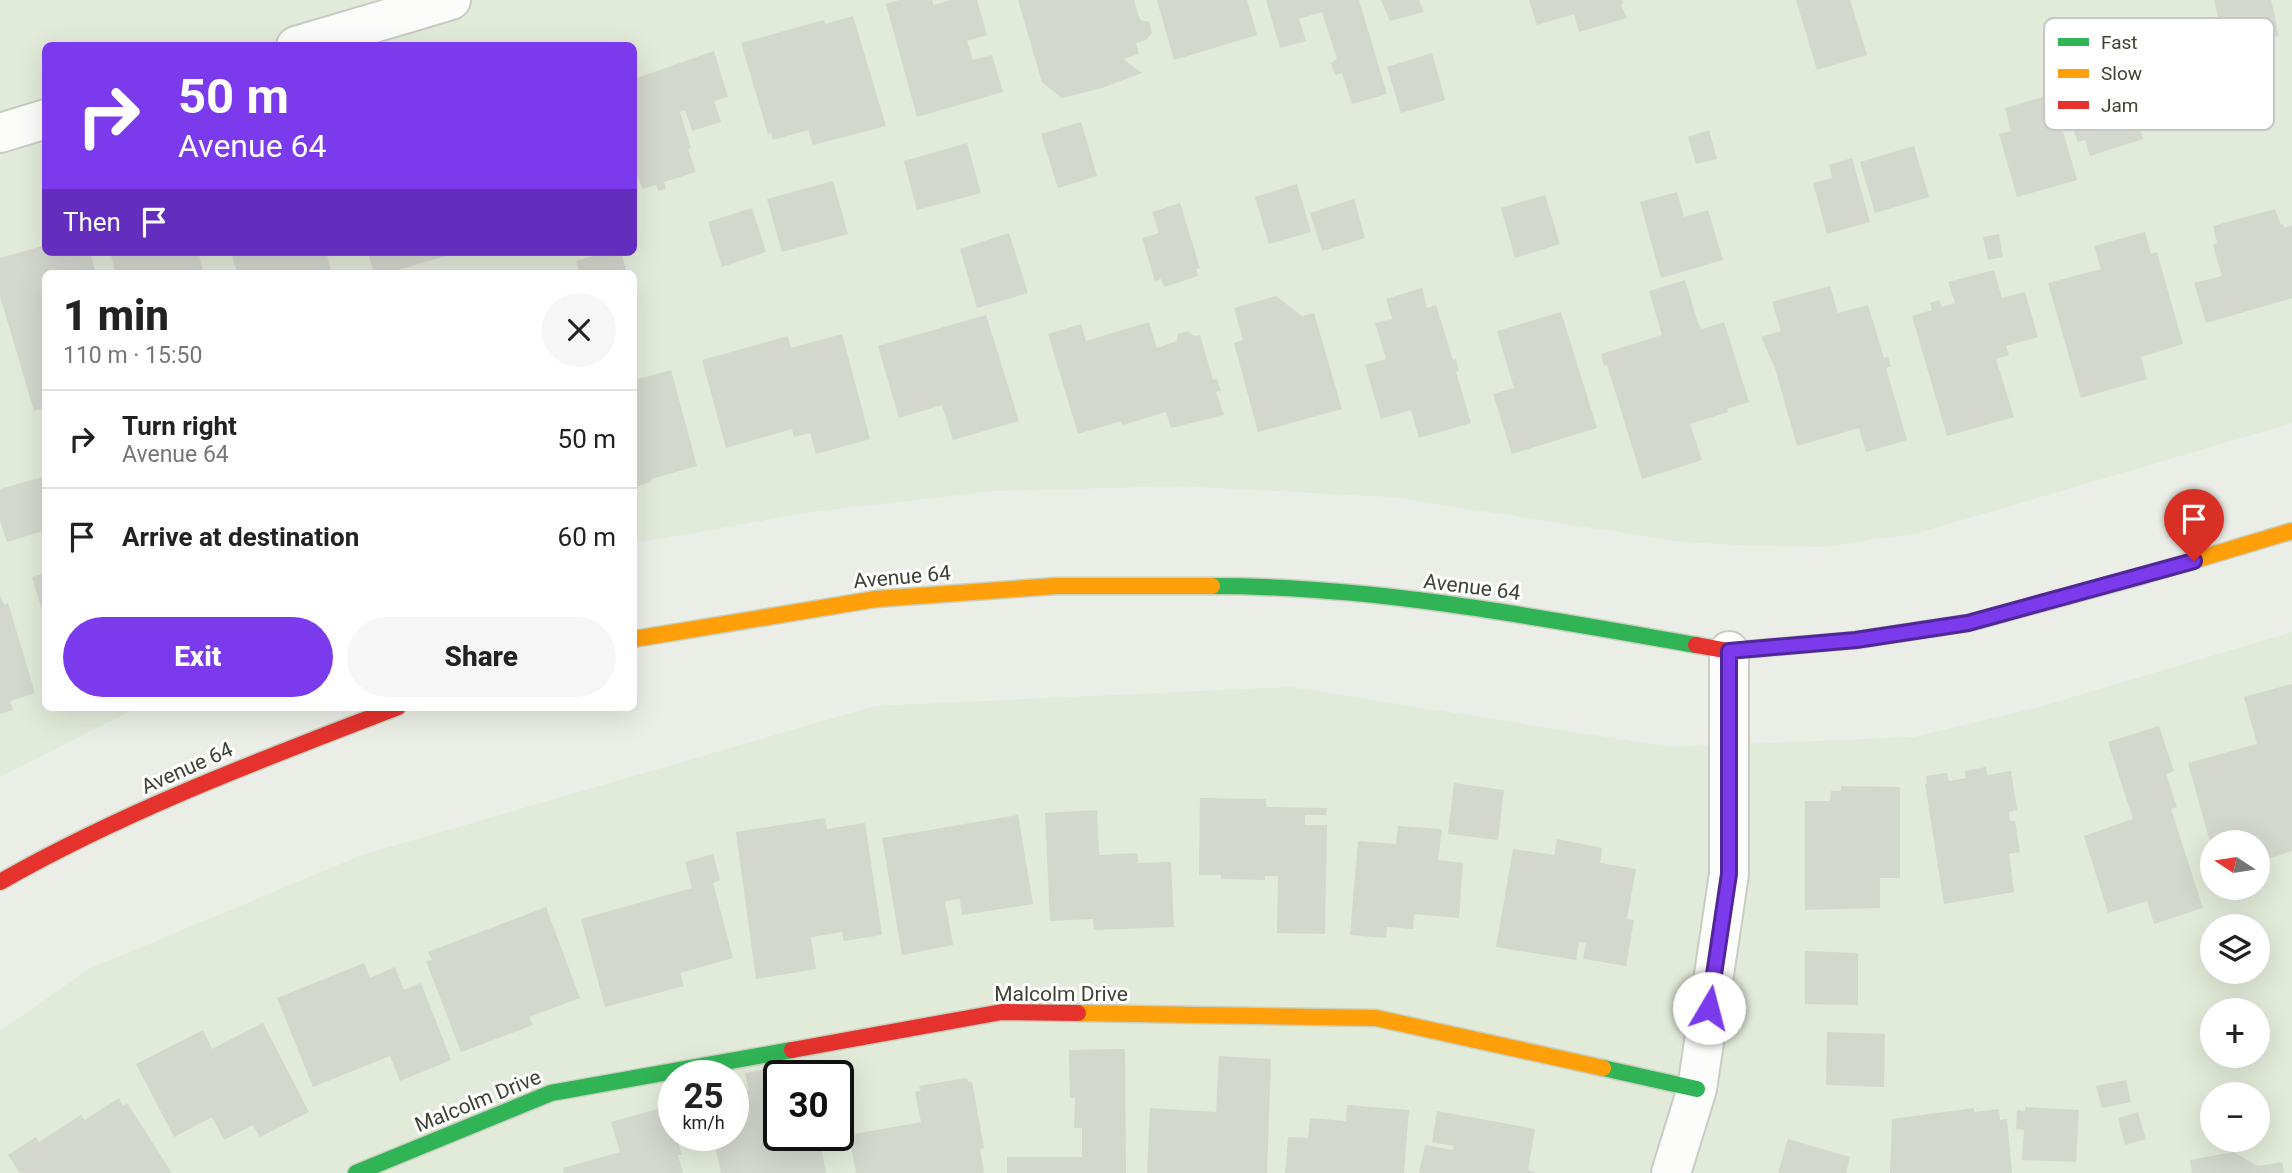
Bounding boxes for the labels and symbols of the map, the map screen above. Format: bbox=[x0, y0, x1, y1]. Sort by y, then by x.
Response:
legend bbox=[2044, 18, 2274, 130]
text: Fast bbox=[2101, 31, 2138, 54]
text: Slow bbox=[2101, 62, 2142, 85]
text: Jam bbox=[2101, 94, 2138, 117]
pin bbox=[2164, 489, 2224, 561]
street label: Avenue 64 bbox=[852, 561, 952, 593]
street label: Avenue 64 bbox=[1422, 569, 1522, 605]
street label: Avenue 64 bbox=[138, 737, 237, 799]
north arrow bbox=[2200, 830, 2270, 900]
position arrow bbox=[1672, 971, 1746, 1045]
street label: Malcolm Drive bbox=[994, 982, 1128, 1006]
speed limit sign: 30 bbox=[763, 1060, 854, 1151]
street label: Malcolm Drive bbox=[411, 1065, 545, 1137]

